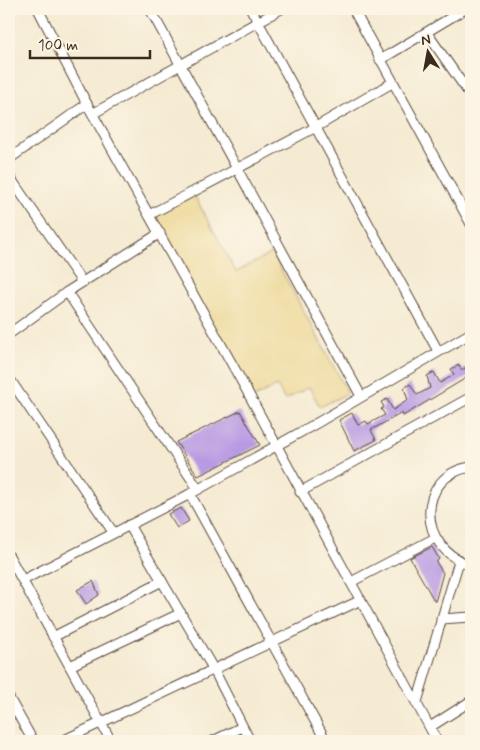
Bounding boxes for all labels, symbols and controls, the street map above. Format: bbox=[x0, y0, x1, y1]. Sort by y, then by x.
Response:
scale bar bbox=[30, 28, 150, 60]
north arrow bbox=[402, 28, 452, 78]
text: N bbox=[419, 30, 432, 50]
text: 100 m bbox=[38, 36, 78, 56]

